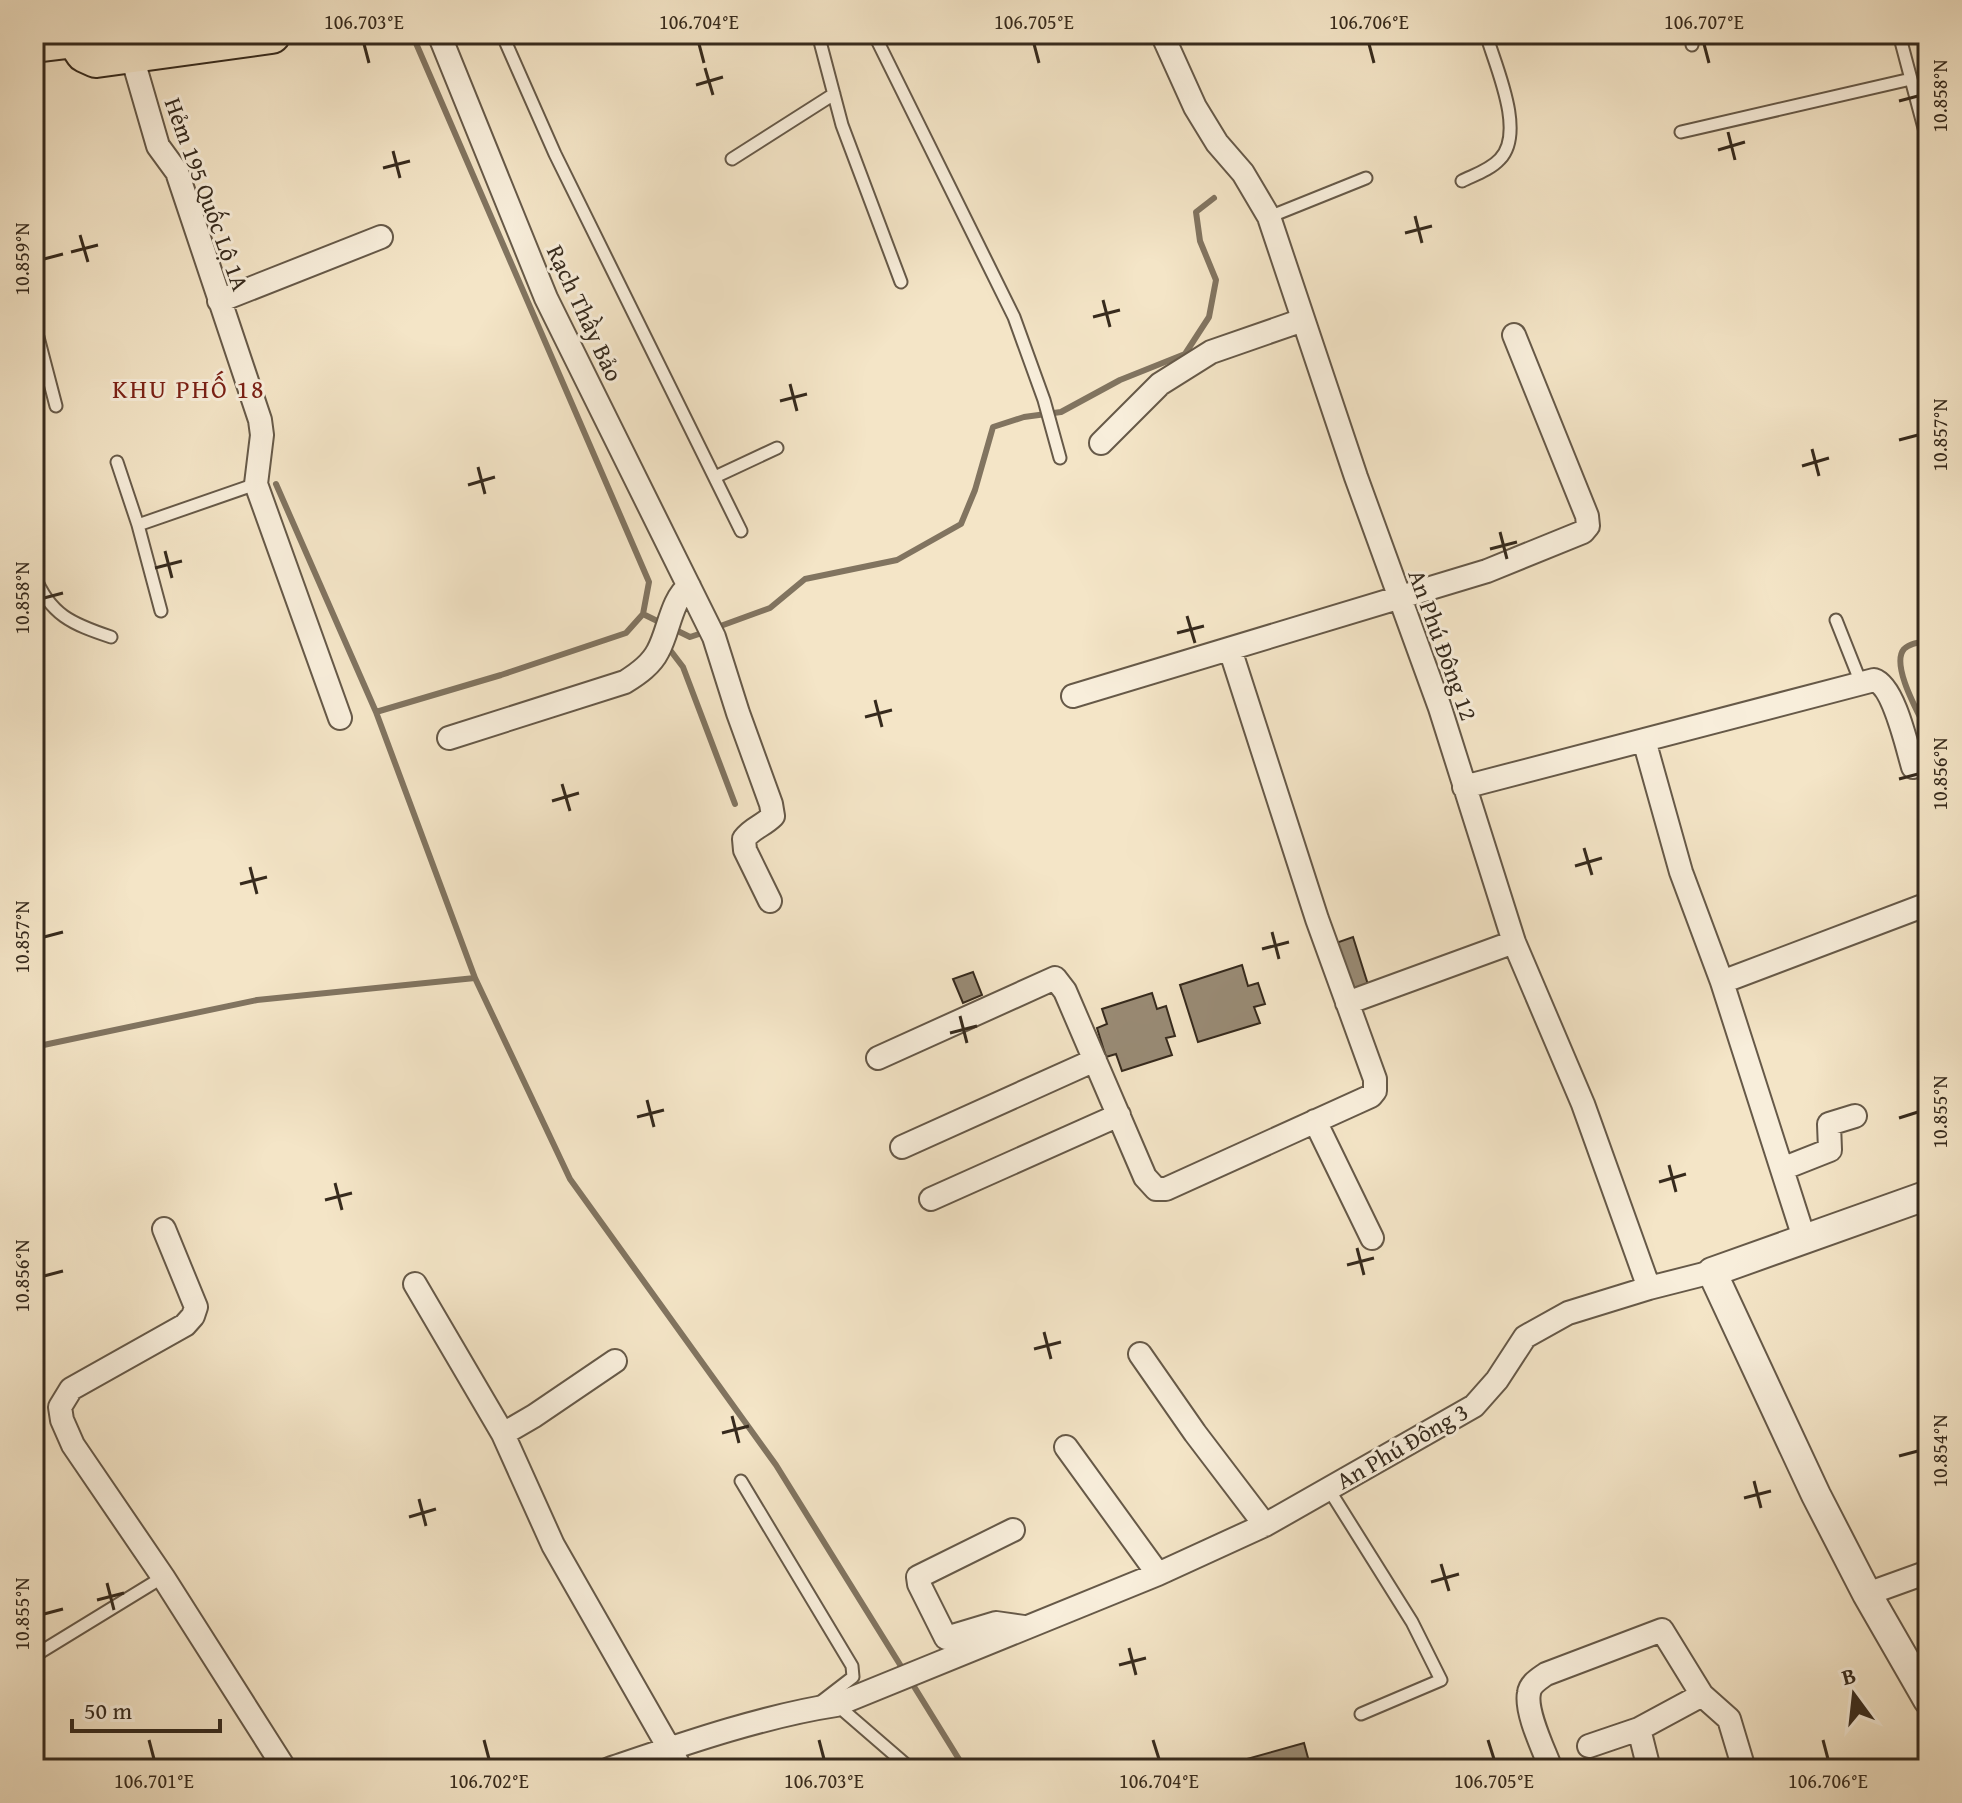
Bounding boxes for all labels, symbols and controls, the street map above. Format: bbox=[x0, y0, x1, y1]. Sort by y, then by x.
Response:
text: 106.703°E bbox=[324, 7, 404, 36]
text: 106.704°E bbox=[659, 7, 739, 36]
text: 106.705°E bbox=[994, 7, 1074, 36]
text: 106.706°E bbox=[1329, 7, 1409, 36]
text: 106.707°E bbox=[1664, 7, 1744, 36]
text: 10.858°N bbox=[1925, 59, 1954, 133]
street label: Hẻm 195 Quốc Lộ 1A bbox=[156, 93, 258, 296]
text: 10.859°N bbox=[7, 222, 36, 296]
street label: Rạch Thầy Bảo bbox=[538, 239, 632, 387]
district label: KHU PHỐ 18 bbox=[112, 369, 266, 408]
text: 10.857°N bbox=[1925, 398, 1954, 472]
text: 10.858°N bbox=[7, 561, 36, 635]
street label: An Phú Đông 12 bbox=[1399, 564, 1487, 726]
text: 10.856°N bbox=[1925, 737, 1954, 811]
text: 10.857°N bbox=[7, 900, 36, 974]
text: 10.855°N bbox=[1925, 1075, 1954, 1149]
text: 10.856°N bbox=[7, 1239, 36, 1313]
street label: An Phú Đông 3 bbox=[1330, 1394, 1474, 1498]
text: 10.854°N bbox=[1925, 1414, 1954, 1488]
text: 10.855°N bbox=[7, 1577, 36, 1651]
north arrow bbox=[1814, 1655, 1894, 1735]
text: B bbox=[1838, 1658, 1860, 1693]
scale bar bbox=[72, 1683, 220, 1733]
text: 50 m bbox=[84, 1693, 132, 1728]
text: 106.701°E bbox=[114, 1766, 194, 1795]
text: 106.702°E bbox=[449, 1766, 529, 1795]
text: 106.703°E bbox=[784, 1766, 864, 1795]
text: 106.704°E bbox=[1119, 1766, 1199, 1795]
text: 106.705°E bbox=[1454, 1766, 1534, 1795]
text: 106.706°E bbox=[1788, 1766, 1868, 1795]

